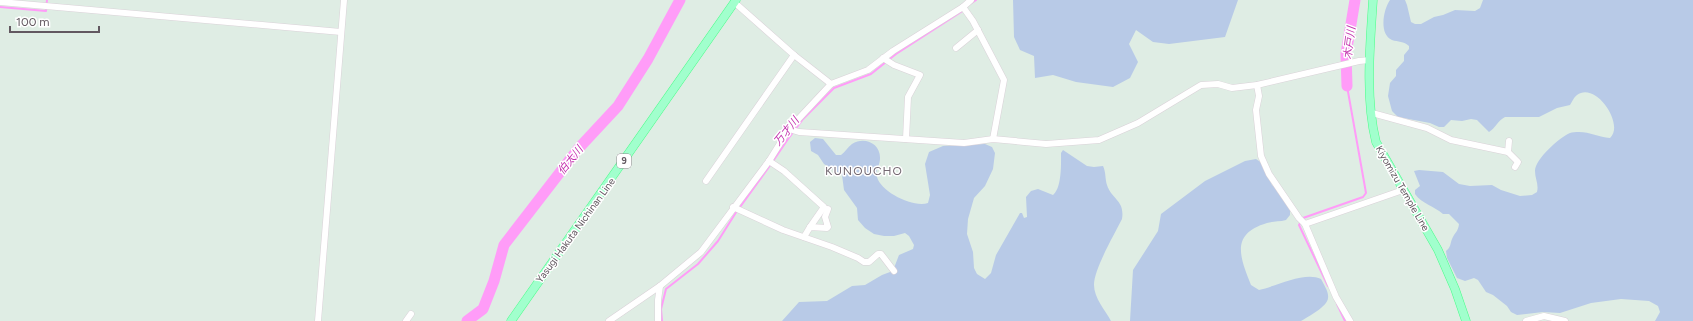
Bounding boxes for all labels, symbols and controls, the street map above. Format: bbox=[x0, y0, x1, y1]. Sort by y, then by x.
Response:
scale bar bbox=[10, 8, 99, 34]
text: 100 m bbox=[16, 15, 50, 29]
water label: 木戸川 bbox=[1341, 25, 1358, 60]
water label: 万才川 bbox=[771, 114, 802, 148]
water label: 伯太川 bbox=[555, 143, 586, 177]
street label: Kiyomizu Temple Line bbox=[1373, 143, 1433, 234]
road number: 9 bbox=[617, 154, 631, 168]
district label: KUNOUCHO bbox=[825, 164, 903, 178]
street label: Yasugi Hakuta Nichinan Line bbox=[533, 175, 618, 285]

